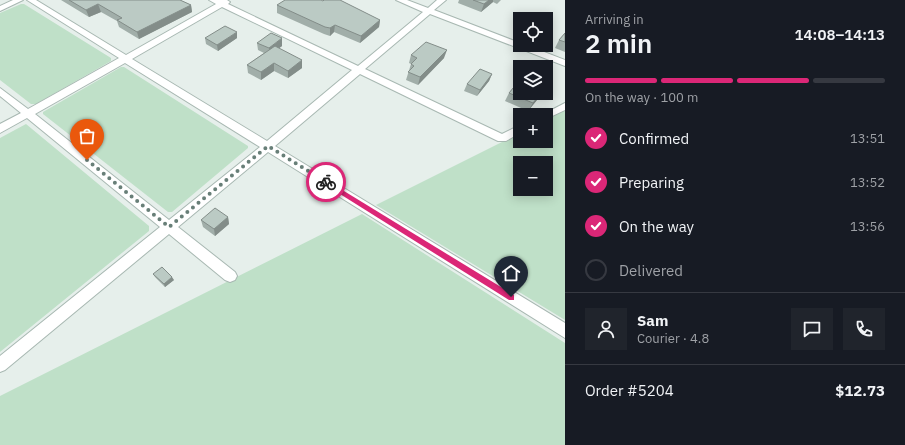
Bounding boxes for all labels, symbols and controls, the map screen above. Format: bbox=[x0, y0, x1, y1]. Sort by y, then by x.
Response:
text: Arriving in bbox=[585, 11, 644, 28]
map controls bbox=[513, 12, 553, 196]
button: locate bbox=[513, 12, 553, 52]
text: 14:08–14:13 bbox=[795, 25, 885, 44]
text: 2 min bbox=[585, 26, 652, 60]
button: layers bbox=[513, 60, 553, 100]
text: On the way · 100 m bbox=[585, 89, 698, 106]
button: + bbox=[513, 108, 553, 148]
pin bbox=[70, 119, 104, 160]
icon: bag bbox=[76, 125, 98, 147]
icon: check bbox=[585, 127, 607, 149]
text: Confirmed bbox=[619, 129, 689, 148]
text: 13:51 bbox=[850, 130, 885, 147]
button: − bbox=[513, 156, 553, 196]
courier bbox=[306, 162, 346, 202]
icon: bike bbox=[315, 171, 337, 193]
icon: check bbox=[585, 171, 607, 193]
text: Preparing bbox=[619, 173, 684, 192]
text: 13:52 bbox=[850, 174, 885, 191]
icon: check bbox=[585, 215, 607, 237]
text: On the way bbox=[619, 217, 694, 236]
text: 13:56 bbox=[850, 218, 885, 235]
pin bbox=[494, 256, 528, 297]
text: Delivered bbox=[619, 261, 683, 280]
icon: home bbox=[500, 262, 522, 284]
button: person bbox=[585, 308, 627, 350]
button: chat bbox=[791, 308, 833, 350]
button: phone bbox=[843, 308, 885, 350]
text: Sam bbox=[637, 311, 668, 330]
text: Courier · 4.8 bbox=[637, 330, 709, 347]
text: Order #5204 bbox=[585, 381, 674, 400]
text: $12.73 bbox=[835, 381, 885, 400]

